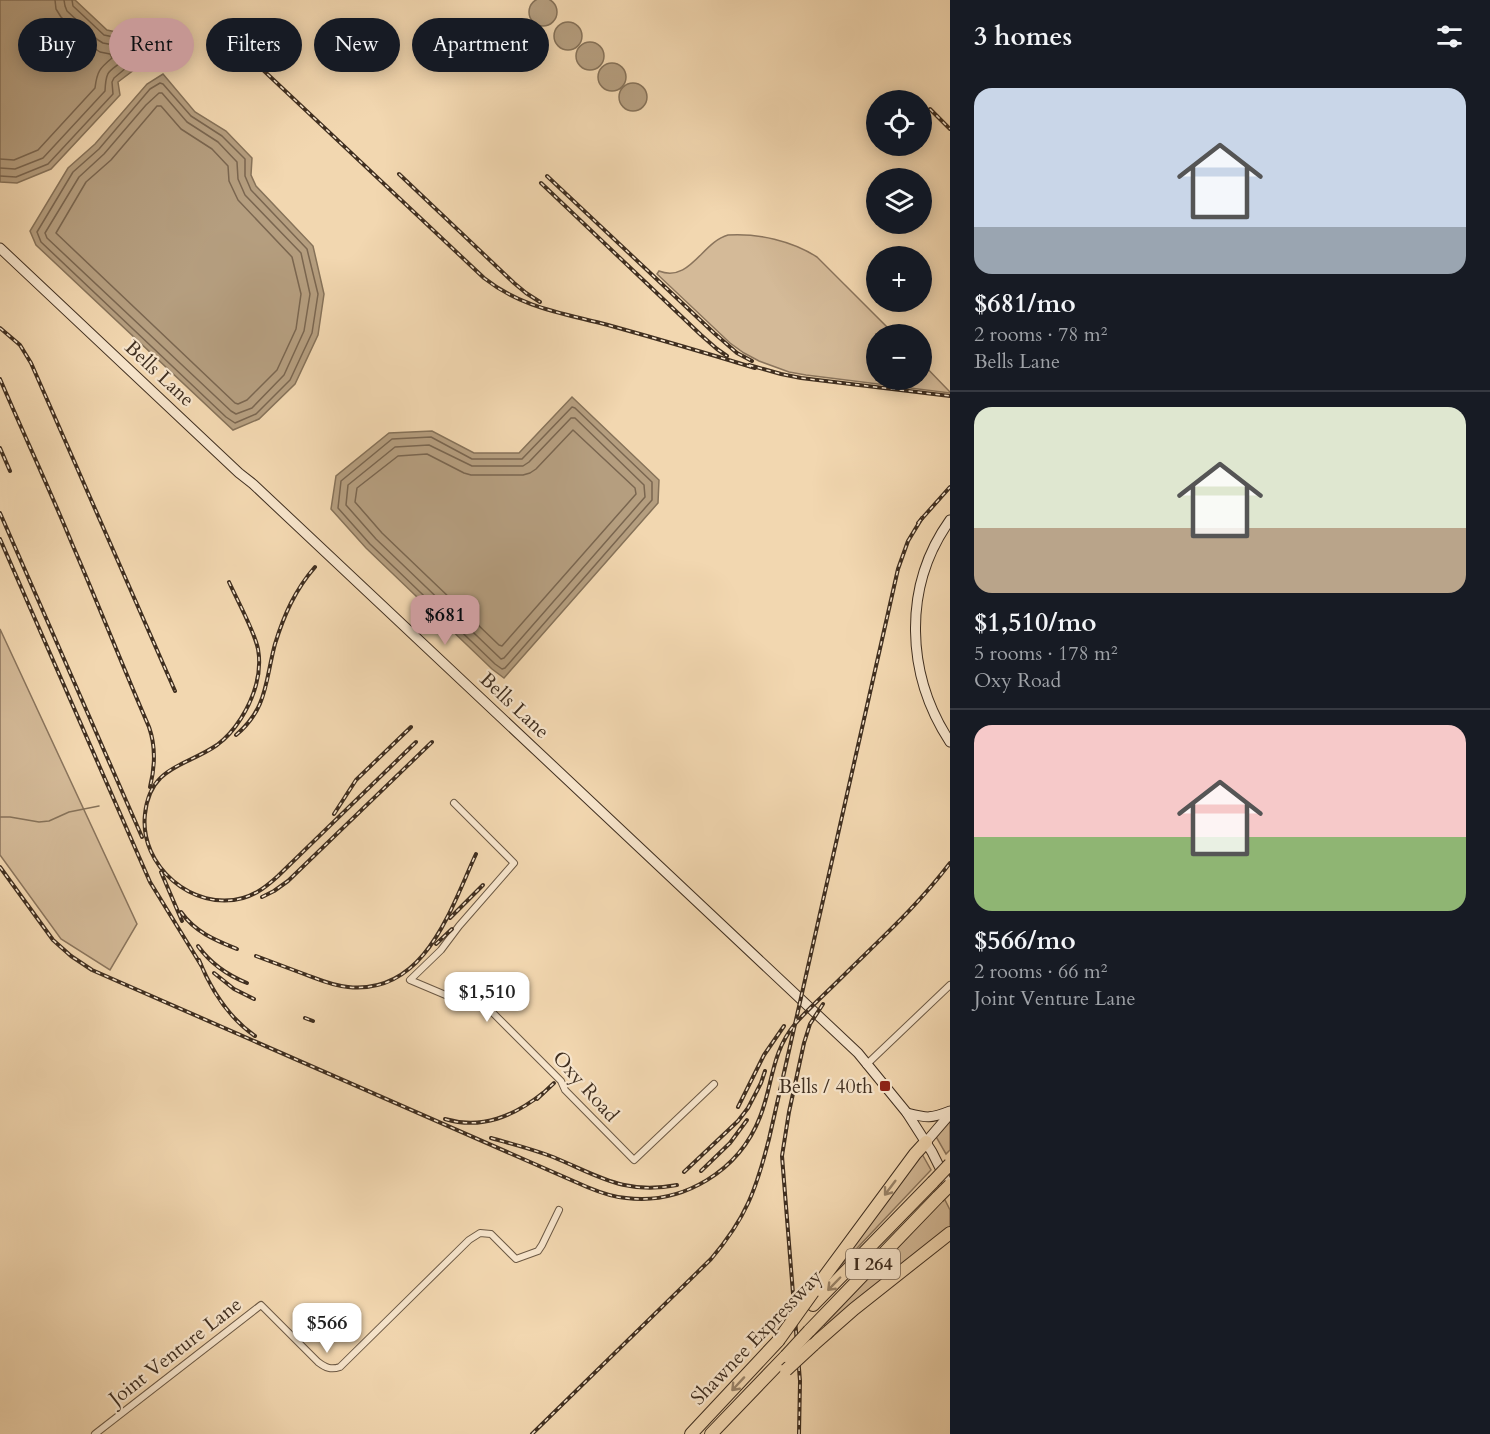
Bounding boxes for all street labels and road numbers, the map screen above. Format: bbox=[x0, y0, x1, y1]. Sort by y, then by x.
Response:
street label: Bells Lane bbox=[119, 334, 200, 413]
street label: Bells Lane bbox=[474, 666, 555, 745]
street label: Oxy Road bbox=[546, 1045, 625, 1128]
road number: I 264 bbox=[846, 1249, 900, 1279]
street label: Shawnee Expressway bbox=[685, 1263, 828, 1411]
street label: Joint Venture Lane bbox=[101, 1291, 247, 1414]

